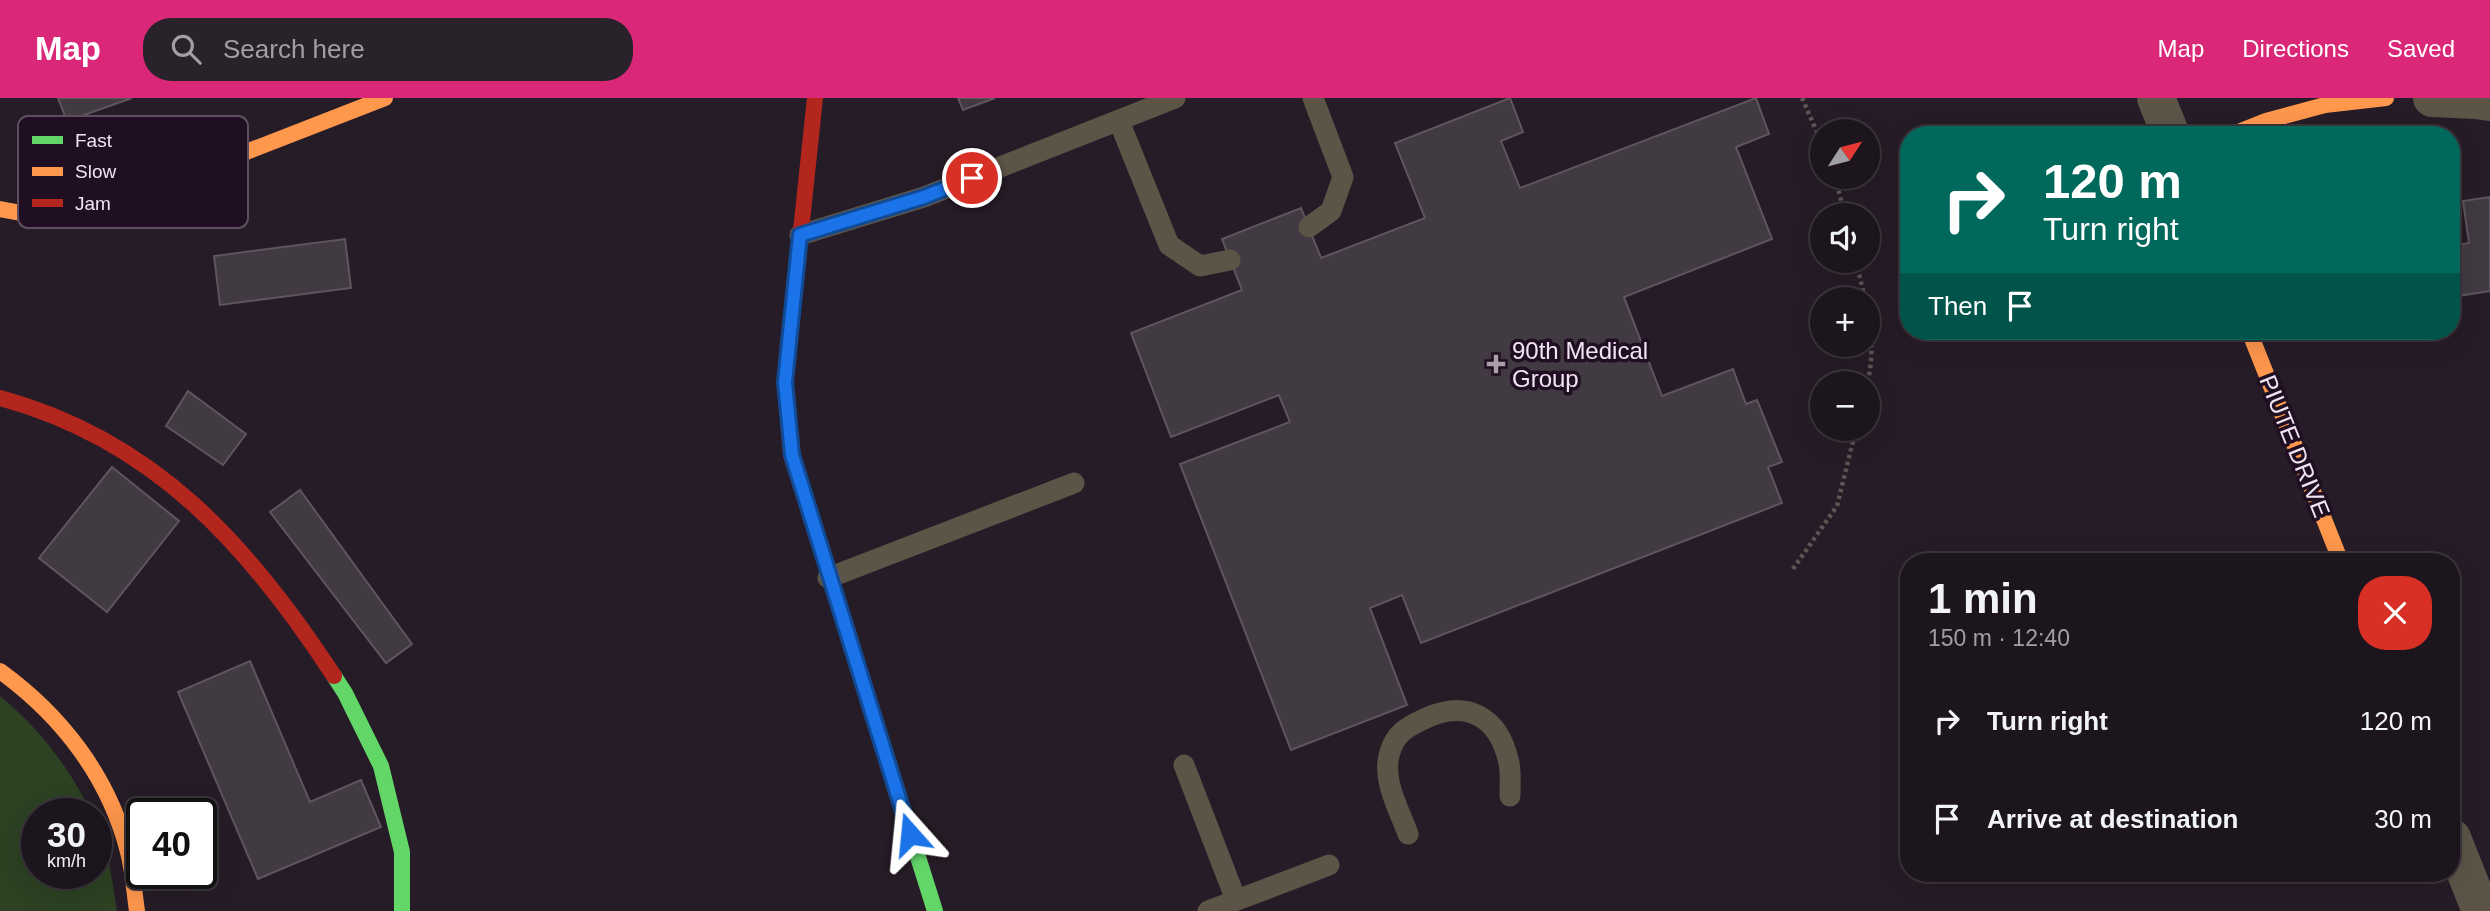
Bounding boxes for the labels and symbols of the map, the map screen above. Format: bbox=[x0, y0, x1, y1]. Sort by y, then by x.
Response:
legend bbox=[18, 116, 248, 228]
north arrow bbox=[1810, 119, 1880, 189]
text: Fast bbox=[75, 130, 113, 151]
pin bbox=[942, 148, 1002, 208]
text: Slow bbox=[75, 161, 116, 182]
text: Jam bbox=[75, 193, 111, 214]
place label: 90th Medical Group bbox=[1512, 337, 1648, 392]
marker: 90th Medical Group bbox=[1486, 354, 1506, 374]
street label: PIUTE DRIVE bbox=[2254, 371, 2336, 521]
position arrow bbox=[873, 797, 947, 871]
speed limit sign: 40 bbox=[126, 798, 217, 889]

